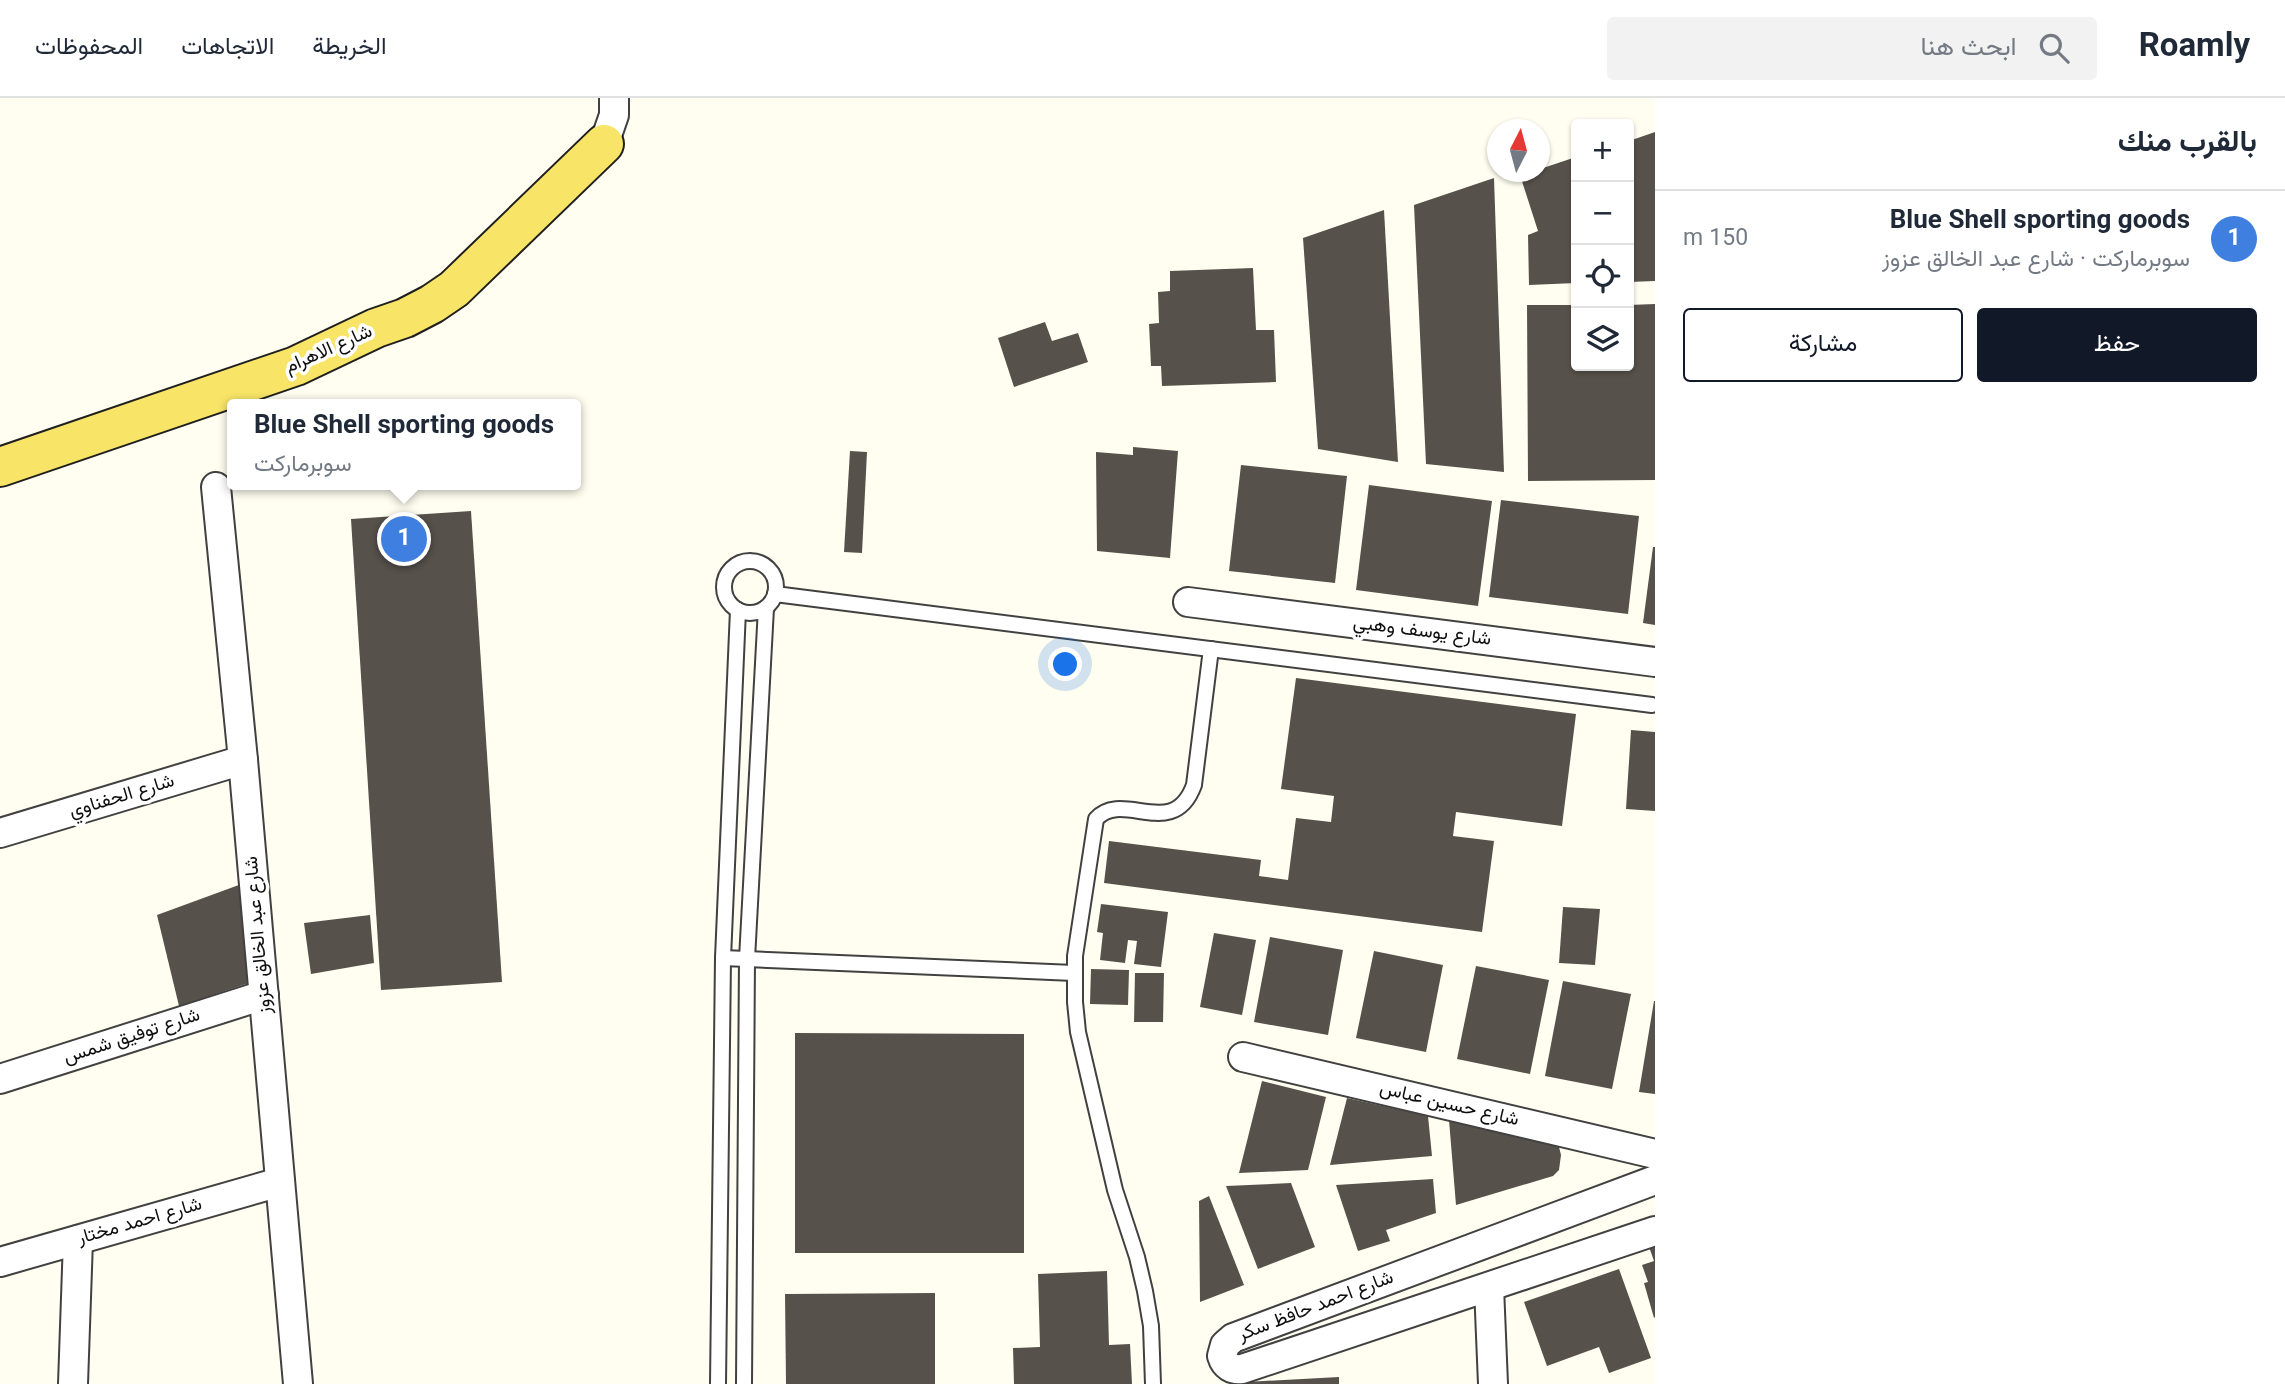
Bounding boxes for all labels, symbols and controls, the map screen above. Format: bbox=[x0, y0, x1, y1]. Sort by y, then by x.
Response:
search box bbox=[1607, 17, 2097, 80]
text: Roamly bbox=[2139, 22, 2250, 74]
text: ابحث هنا bbox=[1920, 28, 2017, 69]
text: المحفوظات bbox=[35, 29, 143, 67]
text: الاتجاهات bbox=[181, 29, 274, 67]
text: الخريطة bbox=[312, 29, 387, 67]
icon: search bbox=[2035, 29, 2073, 67]
north arrow bbox=[1487, 119, 1550, 182]
map controls bbox=[1571, 119, 1634, 371]
button: + bbox=[1571, 119, 1634, 182]
text: بالقرب منك bbox=[2118, 120, 2257, 167]
button: − bbox=[1571, 182, 1634, 245]
text: Blue Shell sporting goods bbox=[1890, 201, 2190, 242]
text: 150 m bbox=[1683, 221, 1748, 257]
text: 1 bbox=[2227, 221, 2241, 257]
text: سوبرماركت · شارع عبد الخالق عزوز bbox=[1882, 242, 2190, 278]
button: locate bbox=[1571, 245, 1634, 308]
button: layers bbox=[1571, 308, 1634, 371]
button: مشاركة bbox=[1683, 308, 1963, 382]
button: حفظ bbox=[1977, 308, 2257, 382]
street label: شارع الاهرام bbox=[280, 318, 378, 382]
popup bbox=[227, 399, 581, 490]
text: Blue Shell sporting goods bbox=[254, 406, 554, 447]
text: سوبرماركت bbox=[254, 447, 352, 483]
pin: 1 bbox=[381, 513, 427, 565]
street label: شارع يوسف وهبي bbox=[1351, 609, 1493, 655]
your location bbox=[1048, 647, 1082, 681]
street label: شارع الحفناوي bbox=[66, 767, 178, 827]
street label: شارع عبد الخالق عزوز bbox=[238, 855, 280, 1016]
street label: شارع توفيق شمس bbox=[60, 1001, 204, 1073]
street label: شارع حسين عباس bbox=[1376, 1075, 1522, 1135]
street label: شارع احمد مختار bbox=[73, 1190, 206, 1254]
street label: شارع احمد حافظ سكر bbox=[1233, 1264, 1398, 1350]

